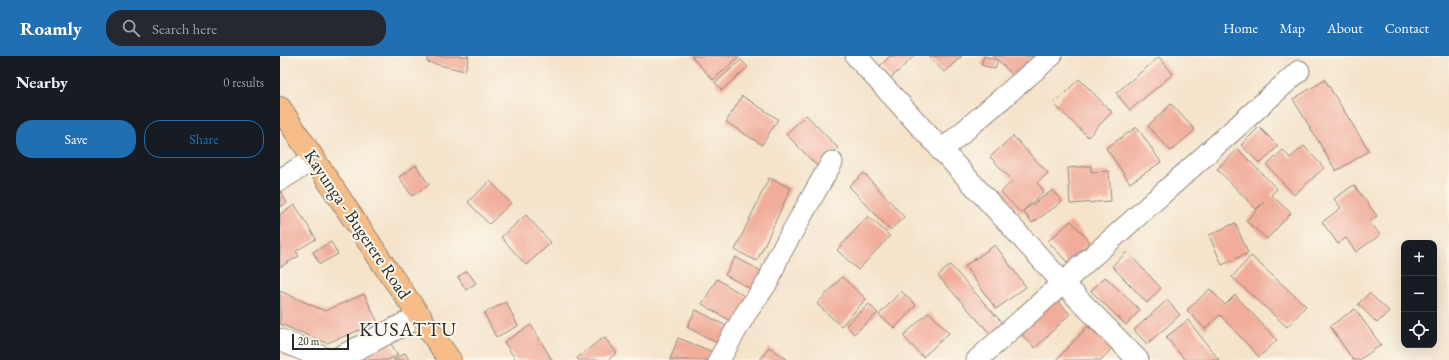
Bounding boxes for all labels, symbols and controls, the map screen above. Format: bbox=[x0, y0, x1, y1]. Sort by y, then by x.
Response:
search box bbox=[106, 10, 386, 46]
text: Roamly bbox=[20, 16, 82, 41]
icon: search bbox=[120, 17, 142, 39]
text: Search here bbox=[152, 19, 217, 38]
text: Home bbox=[1223, 19, 1258, 37]
text: Map bbox=[1280, 19, 1305, 37]
text: About bbox=[1327, 19, 1363, 37]
text: Contact bbox=[1385, 19, 1429, 37]
text: Nearby bbox=[16, 71, 68, 93]
text: 0 results bbox=[223, 74, 264, 91]
button: Save bbox=[16, 120, 136, 158]
button: Share bbox=[144, 120, 264, 158]
street label: Kayunga - Bugerere Road bbox=[299, 145, 417, 304]
map controls bbox=[1401, 240, 1437, 348]
button: + bbox=[1401, 240, 1437, 276]
button: − bbox=[1401, 276, 1437, 312]
button: locate bbox=[1401, 312, 1437, 348]
district label: KUSATTU bbox=[359, 316, 457, 342]
scale bar bbox=[292, 332, 349, 351]
text: 20 m bbox=[298, 334, 319, 348]

